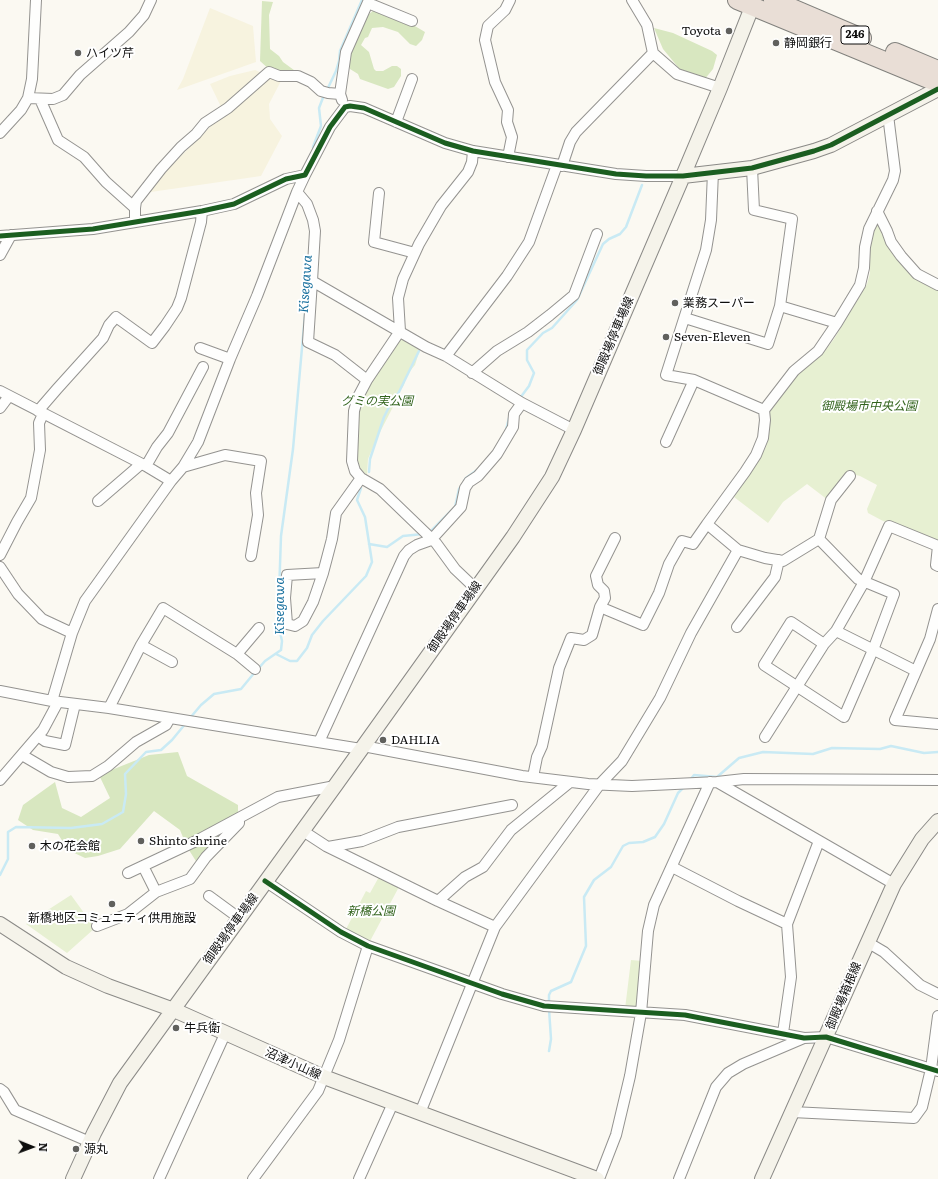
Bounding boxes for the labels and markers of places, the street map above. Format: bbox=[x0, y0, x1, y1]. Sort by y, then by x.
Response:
place label: Toyota bbox=[681, 24, 721, 38]
marker: Toyota bbox=[724, 26, 734, 36]
place label: 静岡銀行 bbox=[784, 36, 832, 50]
marker: 静岡銀行 bbox=[771, 38, 781, 48]
place label: ハイツ芹 bbox=[86, 46, 134, 60]
marker: ハイツ芹 bbox=[73, 48, 83, 58]
place label: 業務スーパー bbox=[683, 296, 755, 310]
marker: 業務スーパー bbox=[670, 298, 680, 308]
place label: Seven-Eleven bbox=[674, 330, 751, 344]
marker: Seven-Eleven bbox=[661, 332, 671, 342]
place label: DAHLIA bbox=[391, 733, 440, 747]
marker: DAHLIA bbox=[378, 735, 388, 745]
place label: Shinto shrine bbox=[149, 834, 227, 848]
marker: Shinto shrine bbox=[136, 836, 146, 846]
place label: 木の花会館 bbox=[40, 839, 100, 853]
marker: 木の花会館 bbox=[27, 841, 37, 851]
marker: 新橋地区コミュニティ供用施設 bbox=[107, 899, 117, 909]
place label: 新橋地区コミュニティ供用施設 bbox=[28, 911, 196, 925]
place label: 牛兵衛 bbox=[184, 1021, 220, 1035]
marker: 牛兵衛 bbox=[171, 1023, 181, 1033]
place label: 源丸 bbox=[84, 1142, 108, 1156]
marker: 源丸 bbox=[71, 1144, 81, 1154]

